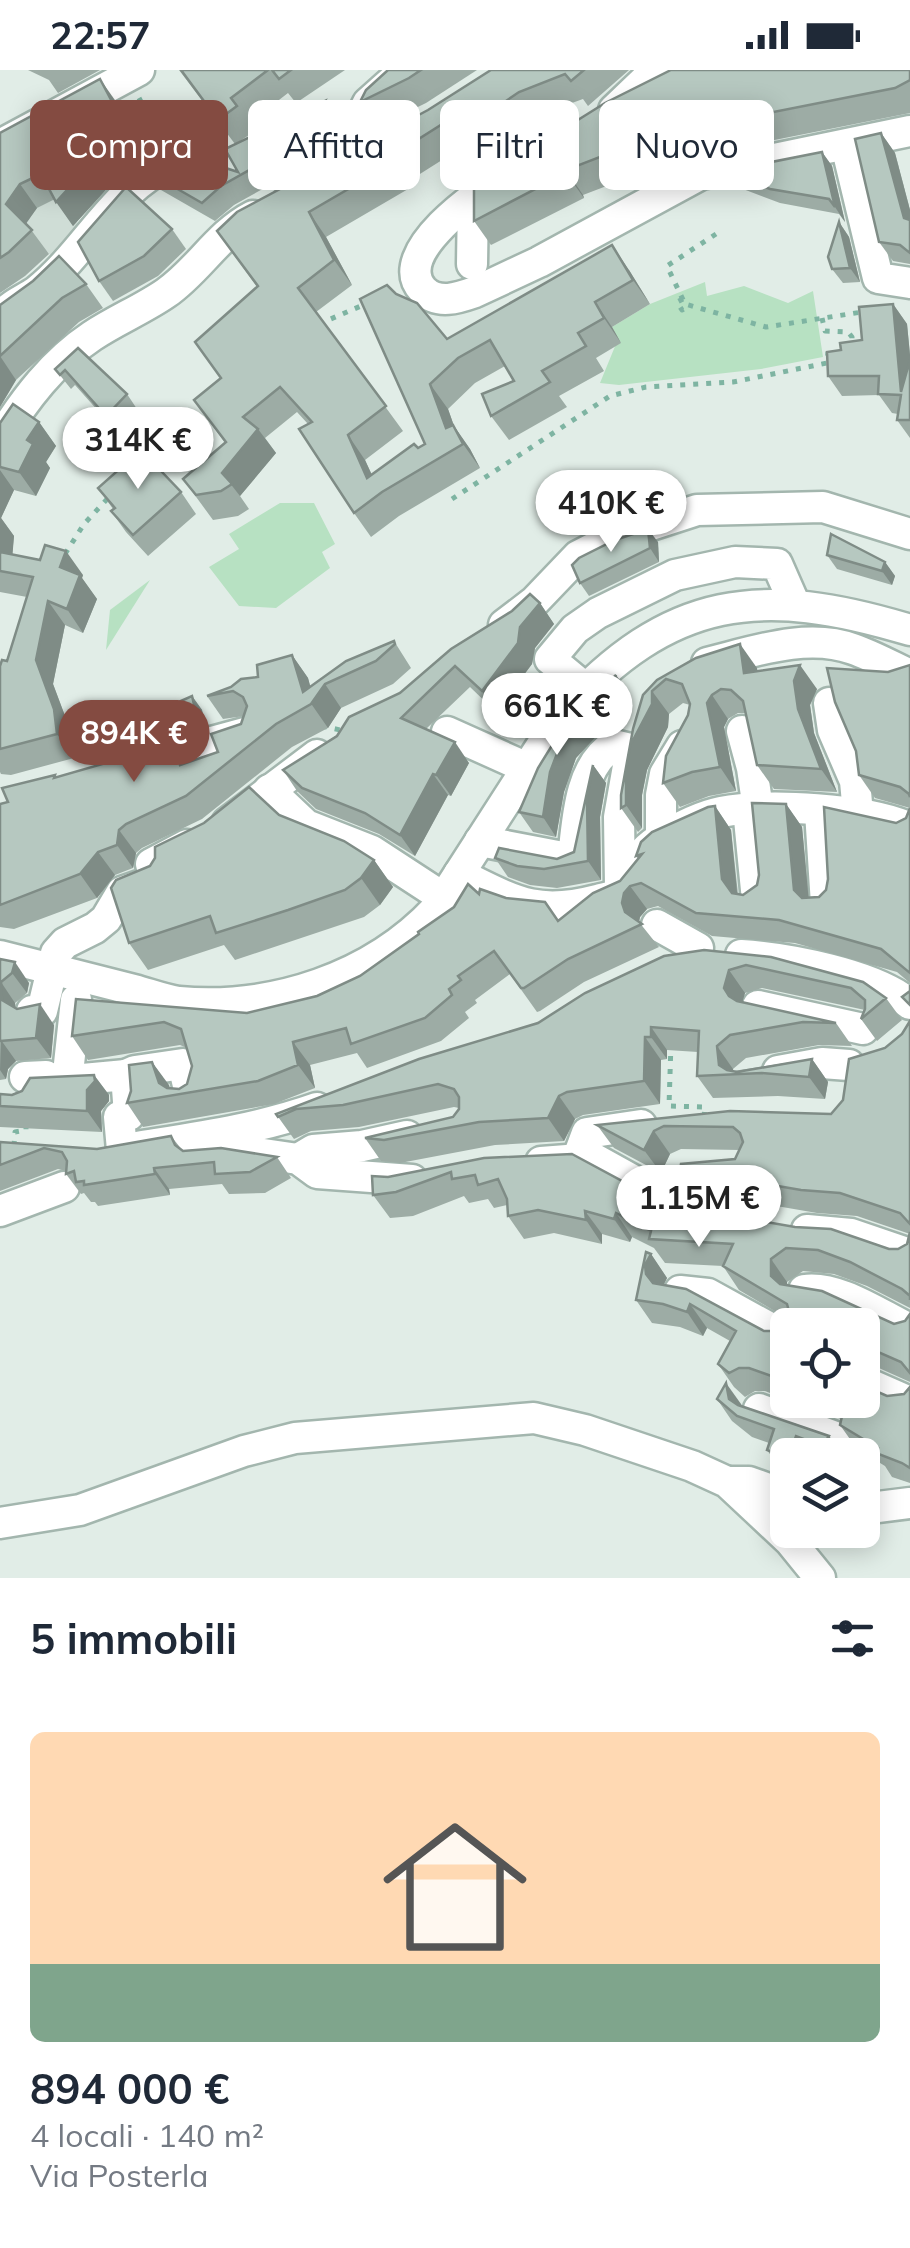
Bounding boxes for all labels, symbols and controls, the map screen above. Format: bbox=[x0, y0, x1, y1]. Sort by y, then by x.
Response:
text: 22:57 bbox=[50, 11, 151, 59]
chip: Compra bbox=[30, 100, 228, 190]
chip: Affitta bbox=[248, 100, 420, 190]
chip: Filtri bbox=[440, 100, 579, 190]
chip: Nuovo bbox=[599, 100, 774, 190]
pin: 314K € bbox=[57, 407, 219, 492]
text: 314K € bbox=[85, 419, 191, 459]
pin: 410K € bbox=[530, 470, 692, 555]
text: 410K € bbox=[558, 482, 664, 522]
pin: 661K € bbox=[476, 673, 638, 758]
text: 661K € bbox=[504, 685, 610, 725]
pin: 894K € bbox=[53, 700, 215, 785]
text: 894K € bbox=[81, 712, 187, 752]
pin: 1.15M € bbox=[607, 1165, 791, 1250]
text: 1.15M € bbox=[638, 1177, 760, 1217]
map controls bbox=[770, 1308, 880, 1548]
button: locate bbox=[770, 1308, 880, 1418]
button: layers bbox=[770, 1438, 880, 1548]
icon: filters bbox=[825, 1611, 880, 1666]
text: 5 immobili bbox=[30, 1612, 237, 1665]
icon: home bbox=[365, 1797, 545, 1977]
text: 894 000 € bbox=[30, 2062, 229, 2115]
text: 4 locali · 140 m² bbox=[30, 2115, 264, 2155]
text: Via Posterla bbox=[30, 2155, 209, 2195]

